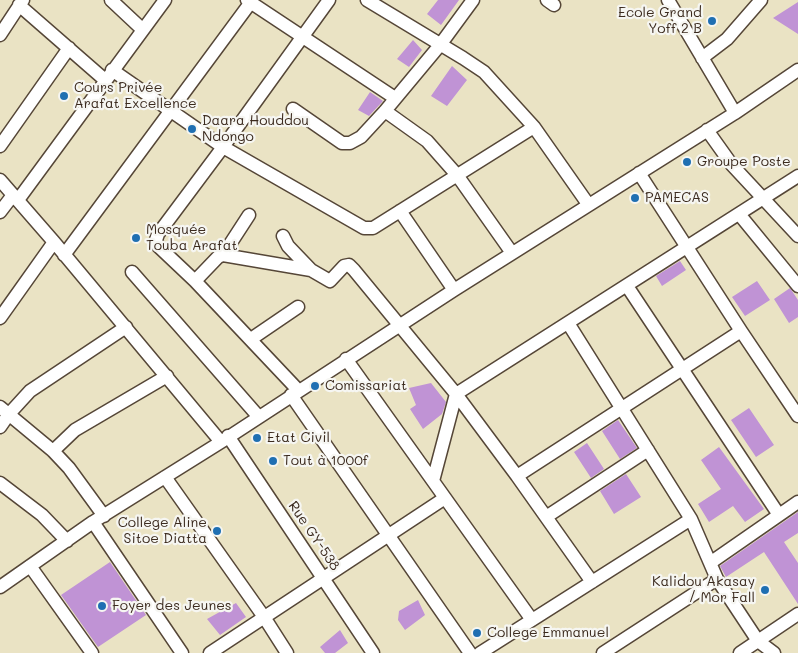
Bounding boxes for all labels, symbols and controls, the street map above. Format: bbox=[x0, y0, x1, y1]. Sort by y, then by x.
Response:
place label: Ecole Grand Yoff 2 B bbox=[618, 5, 702, 38]
marker: Ecole Grand Yoff 2 B bbox=[706, 15, 718, 27]
place label: Cours Privée Arafat Excellence bbox=[74, 80, 197, 112]
marker: Cours Privée Arafat Excellence bbox=[58, 90, 70, 102]
place label: Daara Houddou Ndongo bbox=[202, 113, 309, 146]
marker: Daara Houddou Ndongo bbox=[186, 123, 198, 135]
place label: Groupe Poste bbox=[697, 154, 791, 170]
marker: Groupe Poste bbox=[681, 156, 693, 168]
place label: PAMECAS bbox=[645, 190, 709, 206]
marker: PAMECAS bbox=[629, 192, 641, 204]
place label: Mosquée Touba Arafat bbox=[146, 222, 238, 254]
marker: Mosquée Touba Arafat bbox=[130, 232, 142, 244]
place label: Comissariat bbox=[325, 378, 407, 394]
marker: Comissariat bbox=[309, 380, 321, 392]
place label: Etat Civil bbox=[267, 430, 330, 446]
marker: Etat Civil bbox=[251, 432, 263, 444]
place label: Tout à 1000f bbox=[283, 453, 368, 469]
marker: Tout à 1000f bbox=[267, 455, 279, 467]
street label: Rue GY-538 bbox=[285, 498, 343, 574]
place label: College Aline Sitoe Diatta bbox=[118, 515, 207, 548]
marker: College Aline Sitoe Diatta bbox=[211, 525, 223, 537]
place label: Kalidou Akasay / Mor Fall bbox=[652, 574, 755, 606]
marker: Kalidou Akasay / Mor Fall bbox=[759, 584, 771, 596]
place label: Foyer des Jeunes bbox=[112, 598, 232, 614]
marker: Foyer des Jeunes bbox=[96, 600, 108, 612]
place label: College Emmanuel bbox=[487, 625, 609, 641]
marker: College Emmanuel bbox=[471, 627, 483, 639]

